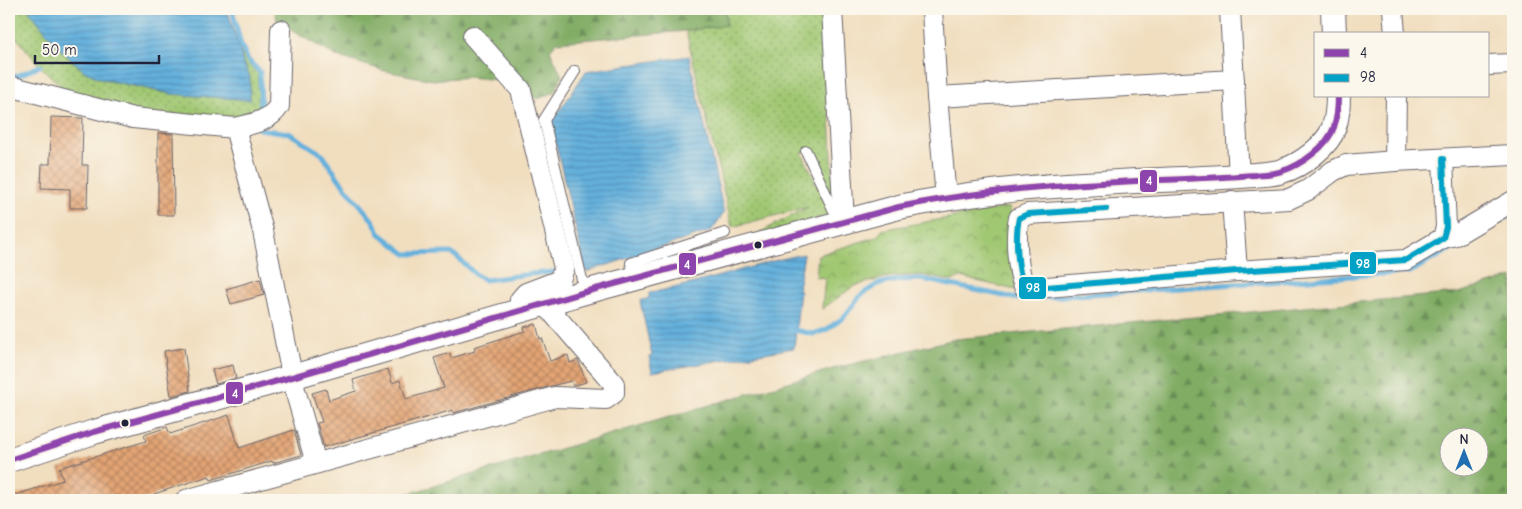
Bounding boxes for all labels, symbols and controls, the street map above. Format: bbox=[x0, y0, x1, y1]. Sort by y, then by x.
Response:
scale bar bbox=[35, 32, 159, 64]
legend bbox=[1314, 32, 1490, 98]
text: 50 m bbox=[42, 41, 77, 59]
text: 4 bbox=[1360, 44, 1367, 62]
text: 98 bbox=[1360, 68, 1376, 86]
line badge: 4 bbox=[1139, 169, 1158, 193]
text: 4 bbox=[1146, 172, 1153, 189]
unlabelled marker bbox=[753, 240, 763, 250]
line badge: 98 bbox=[1349, 251, 1377, 275]
line badge: 4 bbox=[678, 252, 697, 276]
text: 98 bbox=[1356, 255, 1370, 272]
text: 4 bbox=[684, 256, 691, 273]
line badge: 98 bbox=[1018, 276, 1047, 300]
text: 98 bbox=[1026, 279, 1040, 296]
line badge: 4 bbox=[225, 381, 244, 405]
text: 4 bbox=[232, 385, 239, 402]
unlabelled marker bbox=[120, 418, 130, 428]
north arrow bbox=[1440, 426, 1490, 476]
text: N bbox=[1459, 431, 1469, 448]

